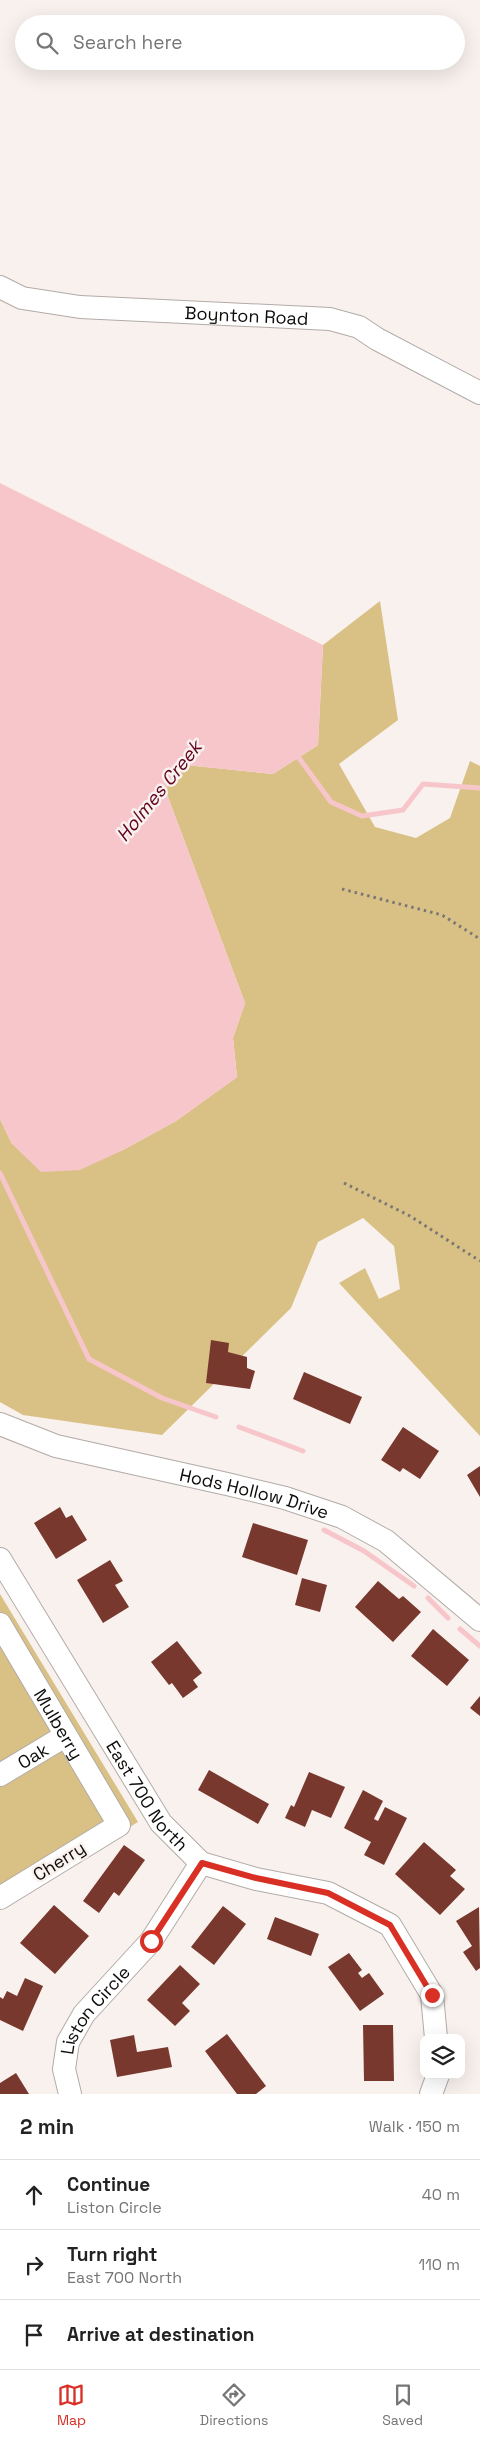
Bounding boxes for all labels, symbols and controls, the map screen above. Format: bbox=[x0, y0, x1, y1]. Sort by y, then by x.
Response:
search box bbox=[15, 15, 465, 70]
icon: search bbox=[33, 29, 61, 57]
text: Search here bbox=[73, 30, 183, 55]
street label: Boynton Road bbox=[184, 301, 309, 329]
water label: Holmes Creek bbox=[111, 733, 209, 847]
street label: Hods Hollow Drive bbox=[178, 1462, 332, 1523]
street label: Mulberry bbox=[29, 1684, 89, 1763]
street label: East 700 North bbox=[102, 1736, 194, 1856]
street label: Oak bbox=[13, 1737, 53, 1774]
street label: Cherry bbox=[28, 1836, 90, 1886]
route start bbox=[140, 1930, 163, 1953]
street label: Liston Circle bbox=[55, 1961, 134, 2056]
route end bbox=[421, 1984, 444, 2007]
map controls bbox=[420, 2034, 465, 2079]
button: layers bbox=[420, 2034, 465, 2079]
text: 2 min bbox=[20, 2113, 74, 2140]
text: Walk · 150 m bbox=[369, 2116, 460, 2137]
text: Continue bbox=[67, 2172, 150, 2197]
icon: ahead bbox=[20, 2181, 48, 2209]
text: 40 m bbox=[422, 2184, 460, 2205]
text: Liston Circle bbox=[67, 2197, 162, 2218]
text: Turn right bbox=[67, 2242, 157, 2267]
icon: right bbox=[20, 2251, 48, 2279]
text: 110 m bbox=[418, 2254, 460, 2275]
text: East 700 North bbox=[67, 2267, 182, 2288]
icon: arrive bbox=[20, 2321, 48, 2349]
text: Arrive at destination bbox=[67, 2322, 255, 2347]
tab: Map bbox=[57, 2381, 86, 2429]
tab: Directions bbox=[200, 2381, 268, 2429]
tab: Saved bbox=[382, 2381, 423, 2429]

